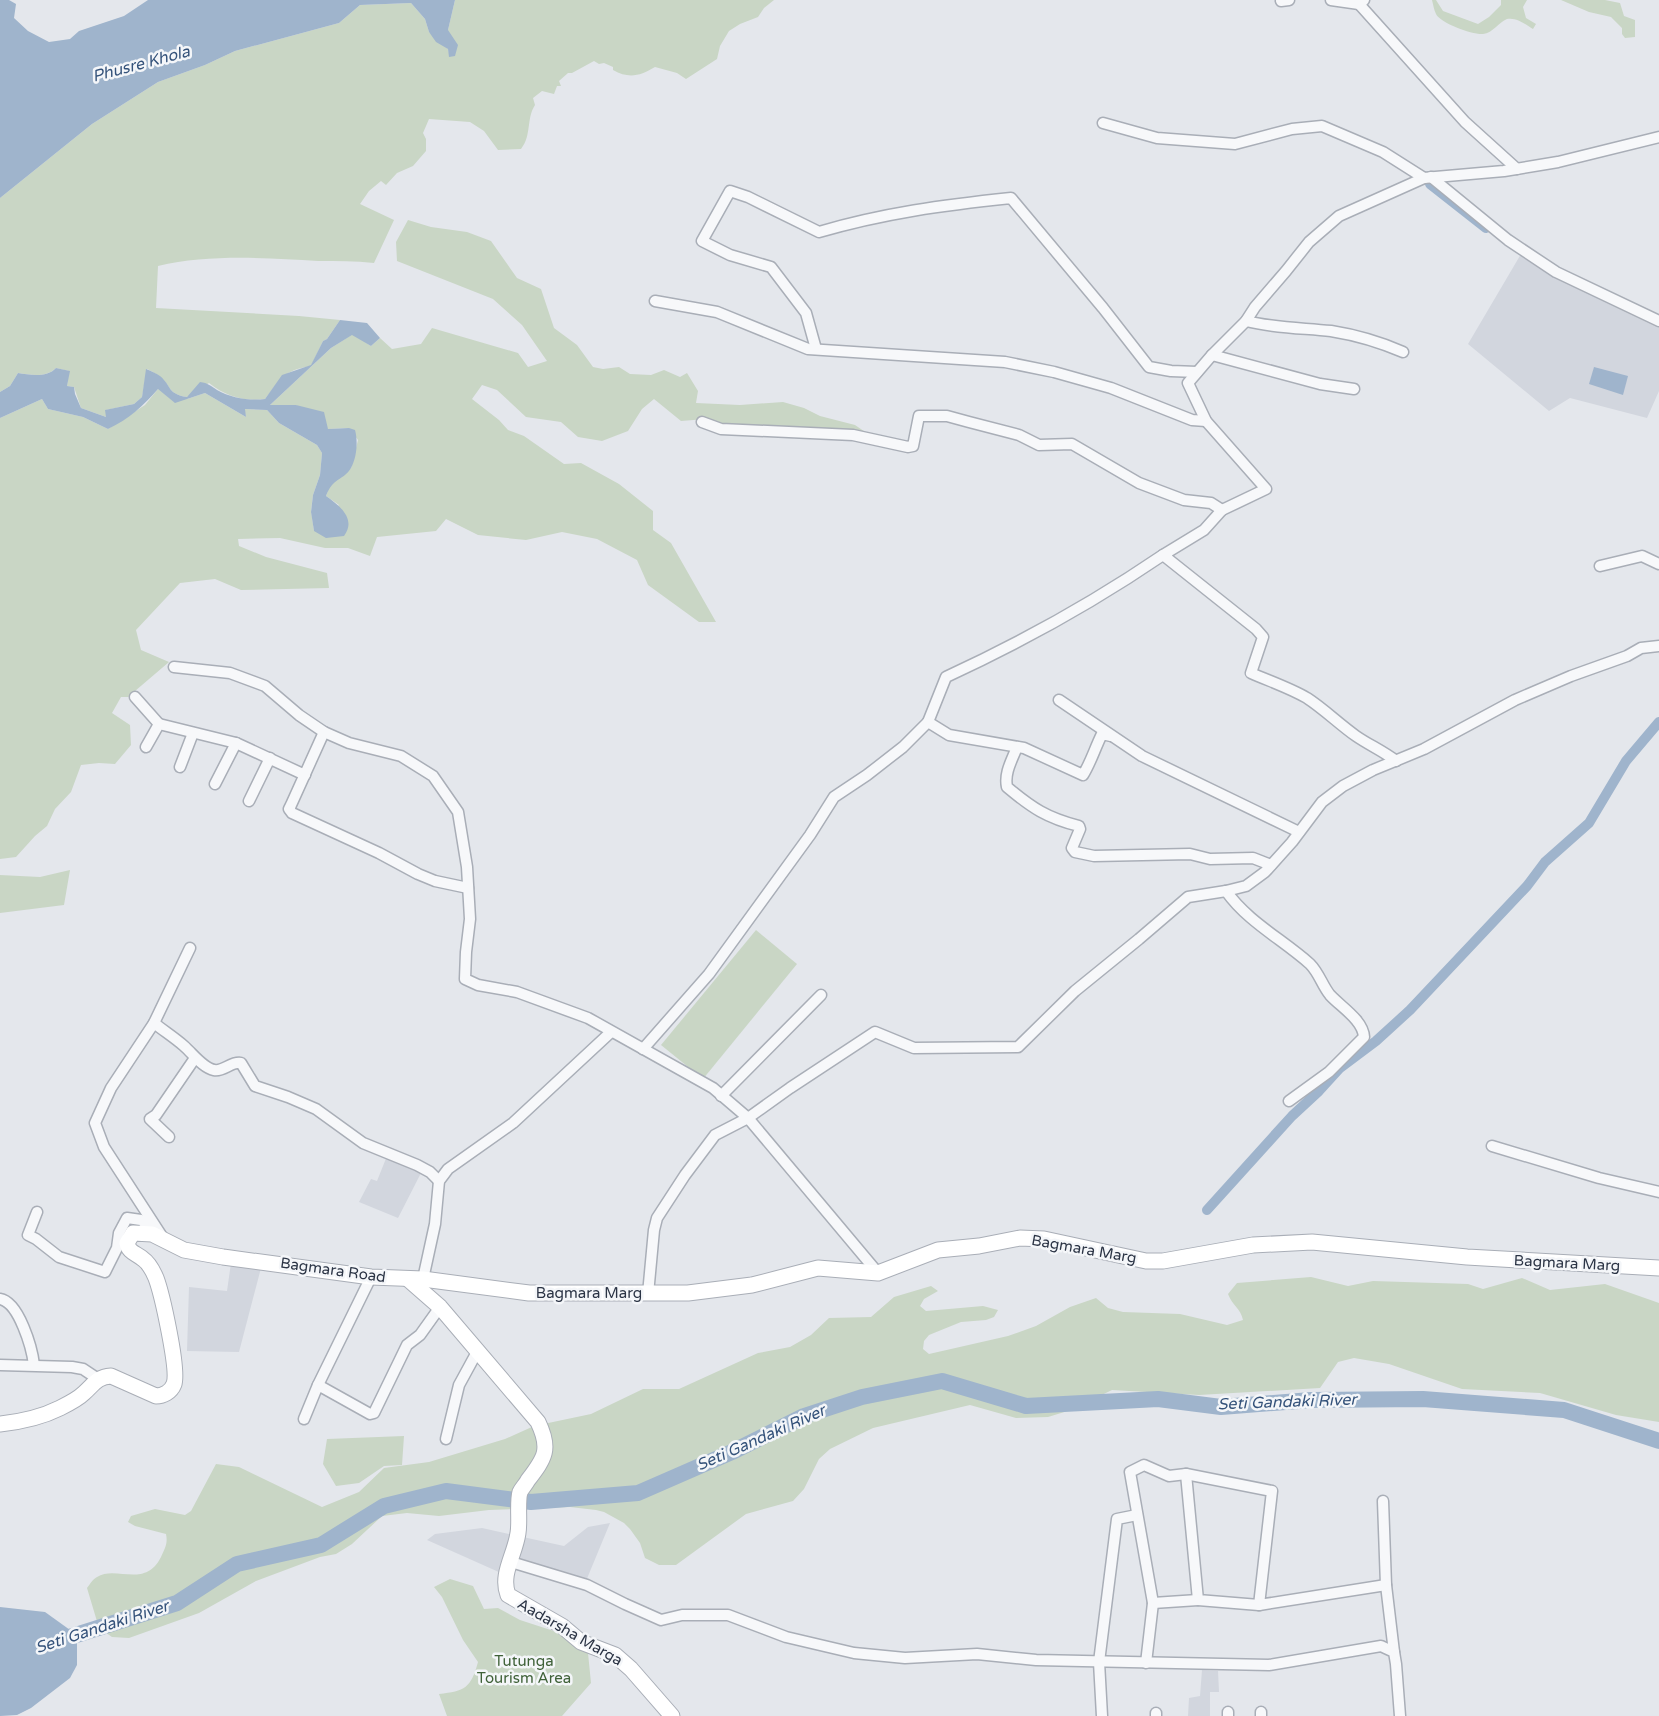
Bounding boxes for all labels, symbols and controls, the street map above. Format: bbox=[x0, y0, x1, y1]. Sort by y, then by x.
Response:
water label: Phusre Khola bbox=[90, 41, 193, 87]
street label: Bagmara Marg bbox=[1030, 1231, 1138, 1267]
street label: Bagmara Marg bbox=[1513, 1251, 1621, 1275]
street label: Bagmara Road bbox=[279, 1254, 387, 1286]
street label: Bagmara Marg bbox=[536, 1284, 642, 1302]
water label: Seti Gandaki River bbox=[1217, 1390, 1359, 1414]
water label: Seti Gandaki River bbox=[693, 1400, 830, 1475]
water label: Seti Gandaki River bbox=[33, 1595, 173, 1658]
street label: Aadarsha Marga bbox=[514, 1595, 626, 1669]
park label: Tutunga Tourism Area bbox=[477, 1652, 571, 1687]

